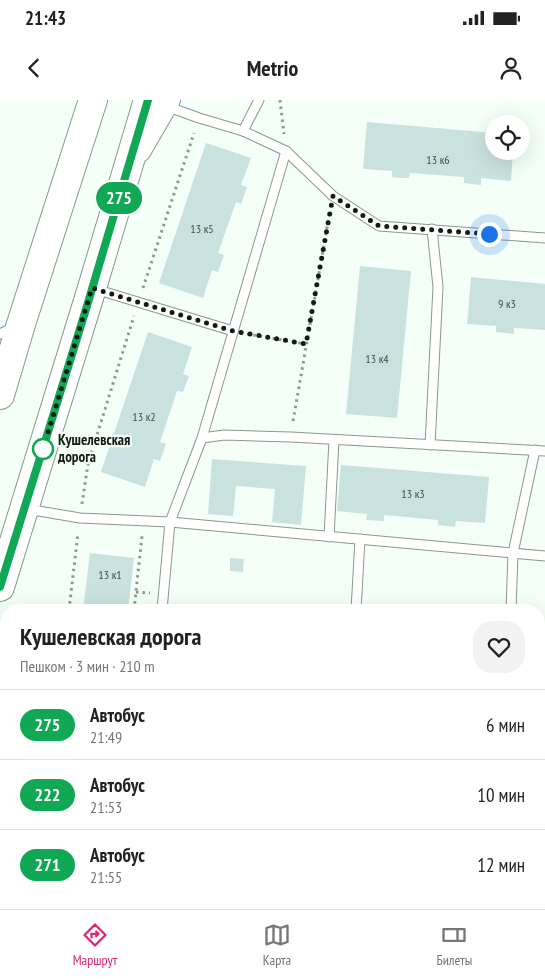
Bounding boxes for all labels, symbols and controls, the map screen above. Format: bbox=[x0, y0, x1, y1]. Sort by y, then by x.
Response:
text: 21:43 bbox=[25, 6, 66, 30]
icon: back bbox=[20, 54, 48, 82]
text: Metrio bbox=[247, 54, 298, 82]
icon: person bbox=[497, 54, 525, 82]
map controls bbox=[485, 115, 530, 160]
button: locate bbox=[485, 115, 530, 160]
house number: 13 к6 bbox=[426, 152, 450, 167]
line badge: 275 bbox=[90, 182, 148, 214]
text: 275 bbox=[106, 186, 132, 209]
house number: 13 к5 bbox=[190, 221, 214, 236]
your location bbox=[477, 222, 502, 247]
house number: 9 к3 bbox=[498, 296, 516, 311]
house number: 13 к4 bbox=[365, 351, 389, 366]
house number: 13 к2 bbox=[132, 409, 156, 424]
place label: Кушелевская дорога bbox=[57, 430, 130, 466]
marker: Кушелевская дорога bbox=[32, 438, 54, 460]
house number: 13 к3 bbox=[401, 486, 425, 501]
house number: 13 к1 bbox=[98, 567, 122, 582]
text: Кушелевская дорога bbox=[20, 621, 201, 652]
button: heart bbox=[473, 621, 525, 673]
text: Пешком · 3 мин · 210 m bbox=[20, 656, 155, 676]
text: Автобус bbox=[90, 703, 145, 727]
text: 275 bbox=[35, 713, 60, 736]
text: 6 мин bbox=[486, 713, 525, 737]
text: 21:49 bbox=[90, 727, 122, 747]
text: Автобус bbox=[90, 773, 145, 797]
text: 222 bbox=[35, 783, 60, 806]
text: 10 мин bbox=[477, 783, 525, 807]
text: 21:53 bbox=[90, 797, 122, 817]
text: Автобус bbox=[90, 843, 145, 867]
text: 271 bbox=[35, 853, 60, 876]
text: 12 мин bbox=[477, 853, 525, 877]
text: 21:55 bbox=[90, 867, 122, 887]
tab: Маршрут bbox=[73, 921, 117, 969]
tab: Карта bbox=[263, 921, 291, 969]
tab: Билеты bbox=[436, 921, 472, 969]

